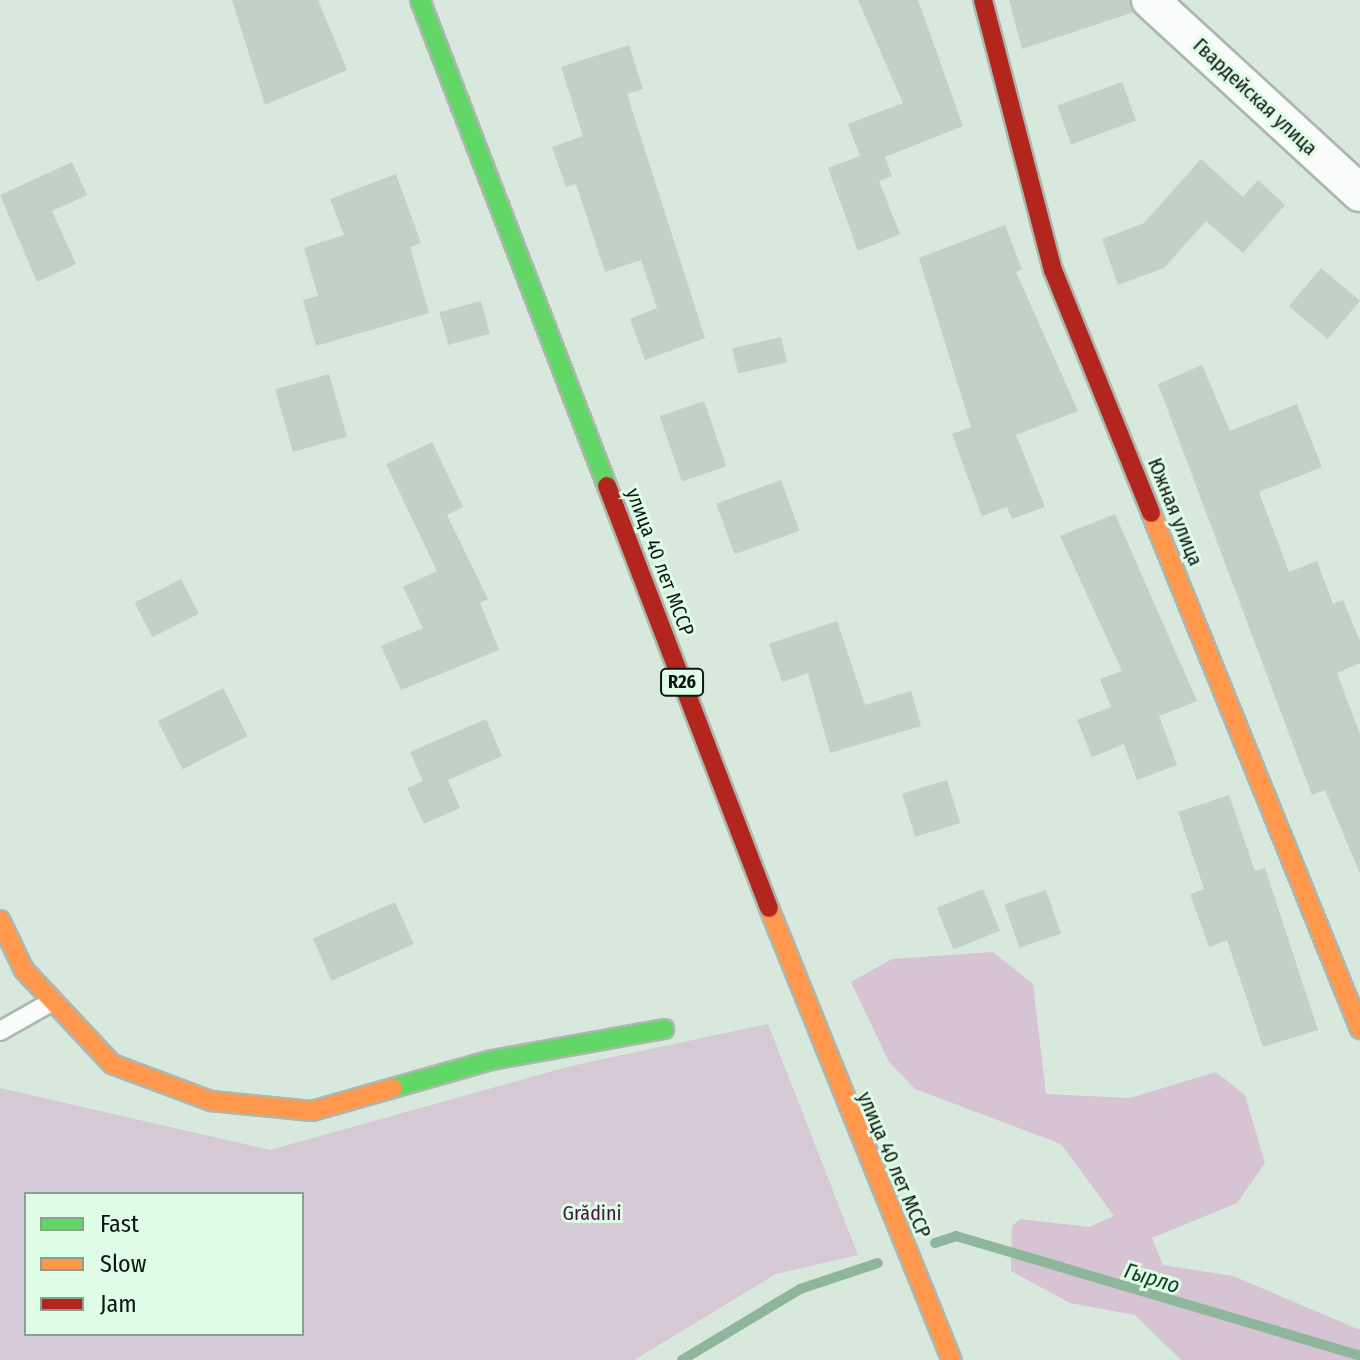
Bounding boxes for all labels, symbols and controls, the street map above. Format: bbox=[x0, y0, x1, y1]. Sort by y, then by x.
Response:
street label: Гвардейская улица bbox=[1188, 33, 1322, 161]
street label: Южная улица bbox=[1143, 455, 1207, 569]
street label: улица 40 лет МССР bbox=[621, 485, 699, 639]
road number: R26 bbox=[660, 668, 704, 696]
street label: улица 40 лет МССР bbox=[852, 1088, 936, 1242]
legend bbox=[24, 1192, 304, 1336]
park label: Grădini bbox=[563, 1201, 621, 1225]
text: Fast bbox=[100, 1210, 139, 1238]
text: Slow bbox=[100, 1250, 146, 1278]
water label: Гырло bbox=[1121, 1257, 1183, 1299]
text: Jam bbox=[100, 1290, 137, 1318]

